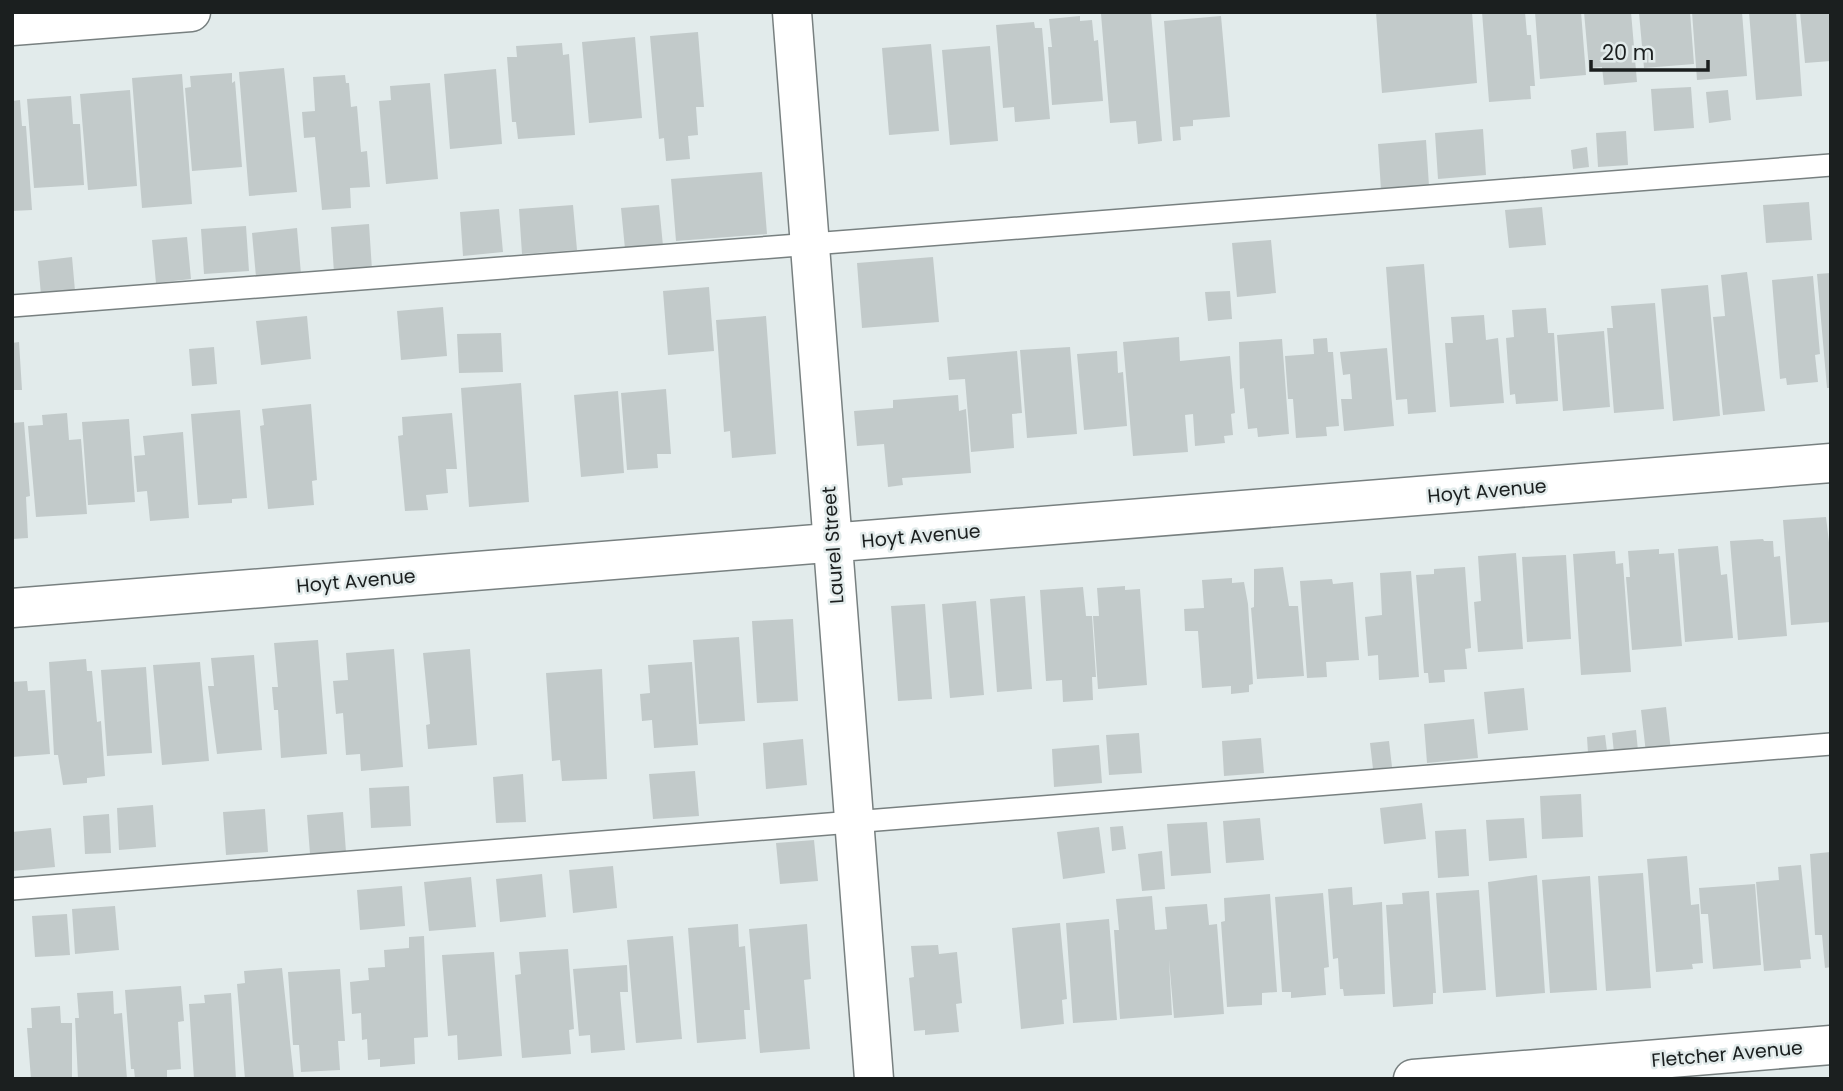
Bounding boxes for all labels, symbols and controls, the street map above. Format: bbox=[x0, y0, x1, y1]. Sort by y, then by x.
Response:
scale bar bbox=[1591, 28, 1708, 72]
text: 20 m bbox=[1602, 38, 1655, 67]
street label: Hoyt Avenue bbox=[1426, 472, 1548, 510]
street label: Laurel Street bbox=[815, 485, 851, 605]
street label: Hoyt Avenue bbox=[860, 517, 982, 555]
street label: Hoyt Avenue bbox=[295, 562, 417, 600]
street label: Fletcher Avenue bbox=[1650, 1034, 1804, 1074]

